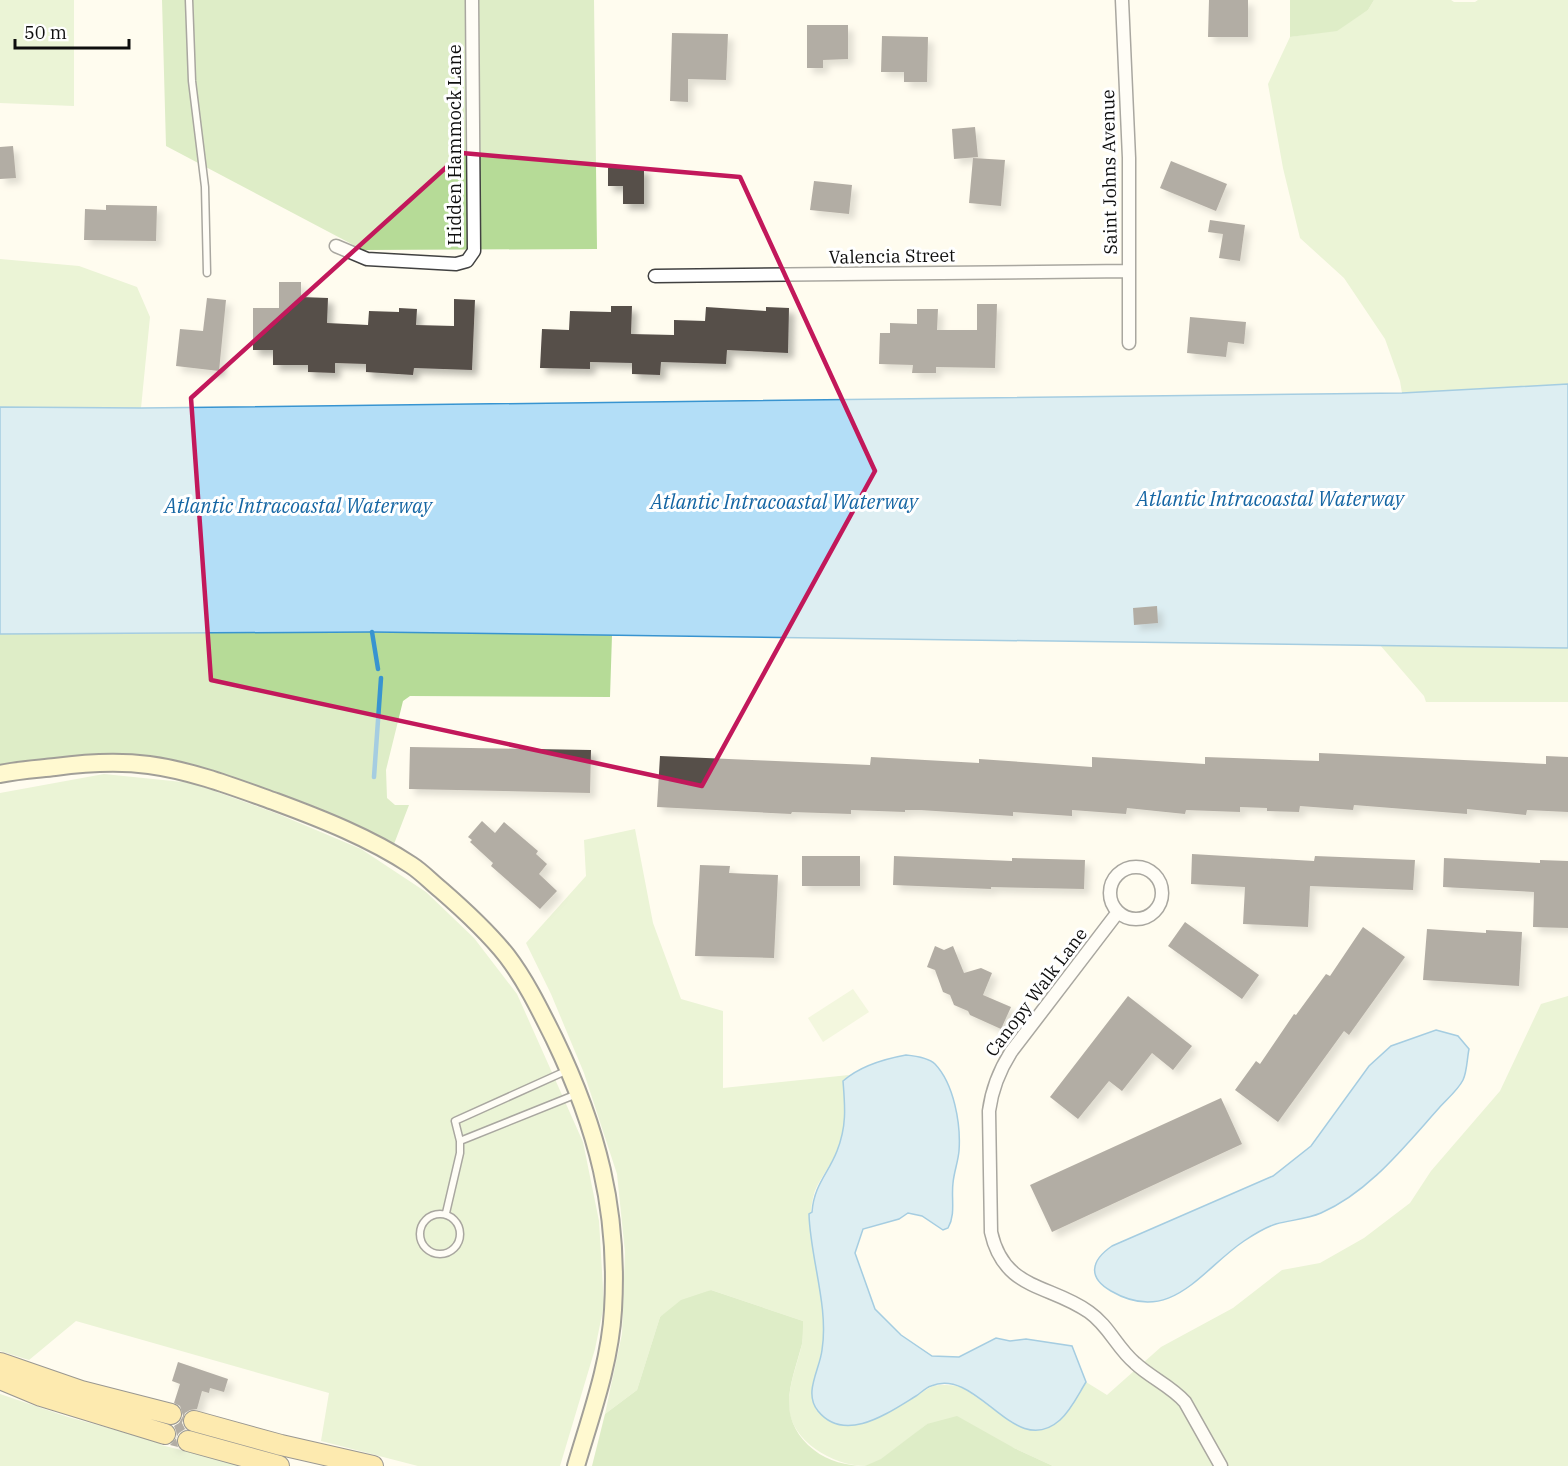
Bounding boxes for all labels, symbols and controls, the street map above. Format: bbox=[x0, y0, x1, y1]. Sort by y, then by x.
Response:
scale bar bbox=[15, 12, 129, 50]
text: 50 m bbox=[24, 21, 67, 44]
street label: Hidden Hammock Lane bbox=[443, 44, 466, 246]
street label: Saint Johns Avenue bbox=[1096, 89, 1122, 255]
street label: Valencia Street bbox=[828, 243, 956, 269]
water label: Atlantic Intracoastal Waterway bbox=[1134, 485, 1406, 512]
water label: Atlantic Intracoastal Waterway bbox=[648, 488, 920, 515]
water label: Atlantic Intracoastal Waterway bbox=[162, 492, 434, 519]
street label: Canopy Walk Lane bbox=[980, 923, 1092, 1061]

